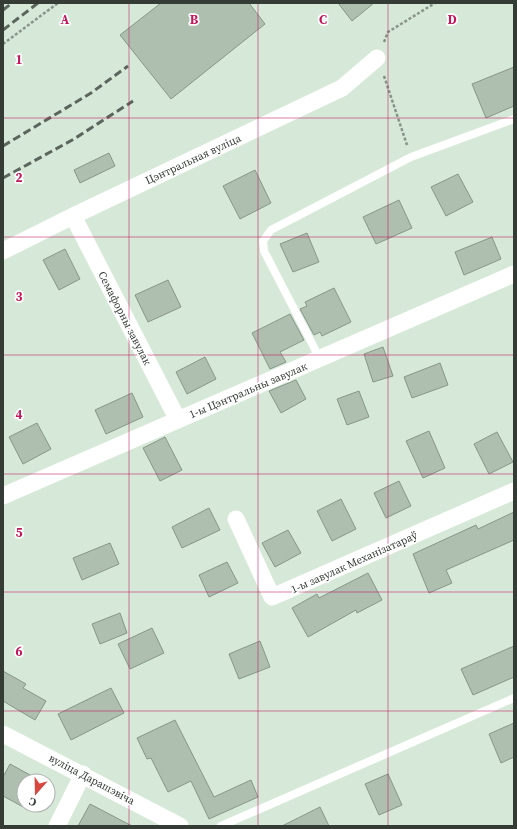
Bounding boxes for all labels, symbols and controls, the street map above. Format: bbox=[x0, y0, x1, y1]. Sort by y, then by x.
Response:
text: A bbox=[61, 11, 70, 28]
text: B bbox=[190, 11, 199, 28]
text: C bbox=[319, 11, 327, 28]
text: D bbox=[447, 11, 457, 28]
text: 1 bbox=[15, 51, 23, 68]
street label: Цэнтральная вуліца bbox=[143, 131, 244, 188]
text: 2 bbox=[15, 169, 23, 186]
street label: Семафорны завулак bbox=[94, 269, 155, 368]
text: 3 bbox=[15, 288, 23, 305]
street label: 1-ы Цэнтральны завулак bbox=[187, 359, 309, 422]
text: 4 bbox=[15, 406, 23, 423]
text: 5 bbox=[15, 524, 23, 541]
street label: 1-ы завулак Механізатараў bbox=[289, 528, 420, 597]
text: 6 bbox=[15, 643, 23, 660]
street label: вуліца Дарашэвіча bbox=[46, 750, 138, 809]
north arrow bbox=[16, 773, 56, 813]
text: С bbox=[27, 794, 39, 810]

